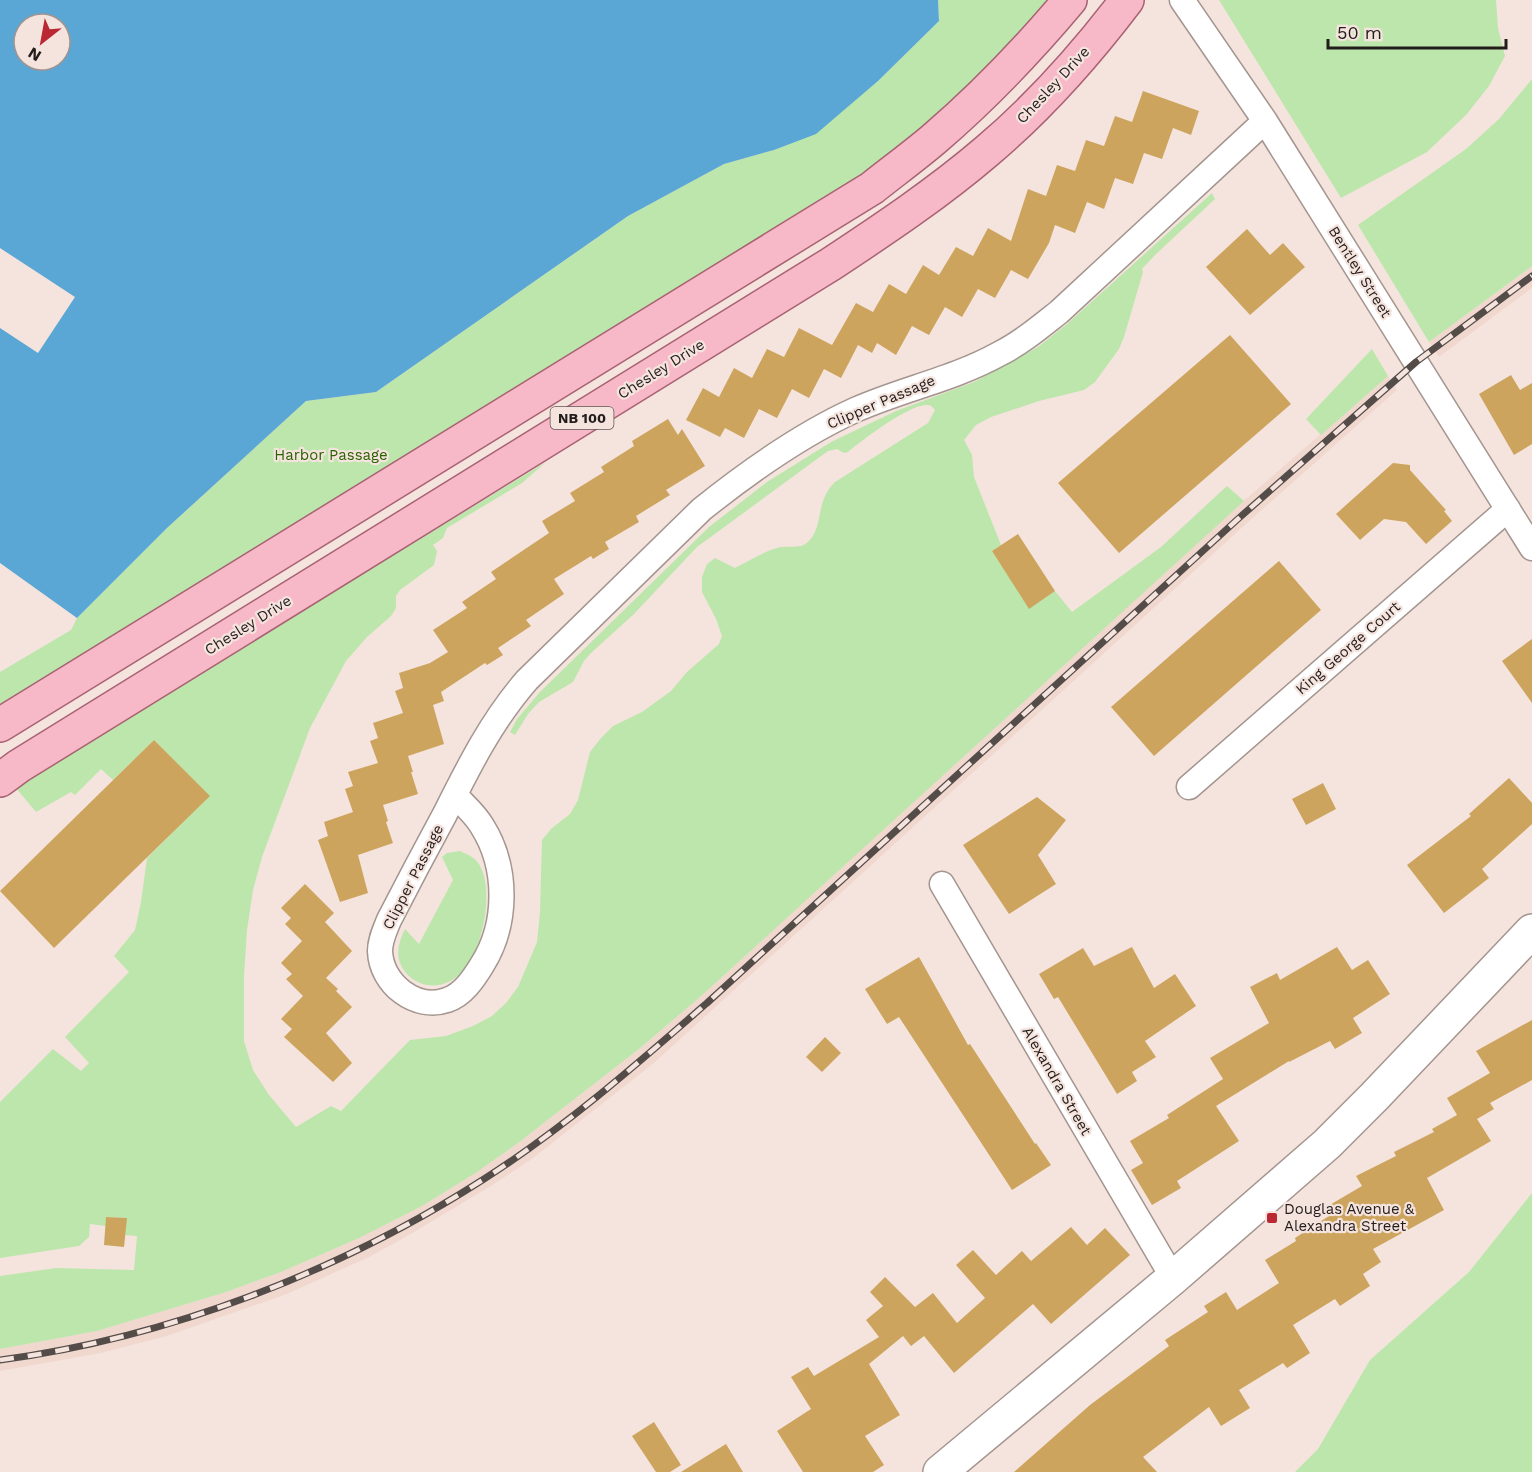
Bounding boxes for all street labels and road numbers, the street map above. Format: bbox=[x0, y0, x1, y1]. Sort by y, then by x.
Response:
street label: Chesley Drive bbox=[1013, 43, 1093, 127]
street label: Bentley Street bbox=[1325, 223, 1396, 322]
street label: Chesley Drive bbox=[614, 335, 708, 403]
street label: Clipper Passage bbox=[824, 371, 938, 433]
road number: NB 100 bbox=[550, 407, 614, 429]
street label: Chesley Drive bbox=[201, 591, 295, 659]
street label: King George Court bbox=[1292, 597, 1405, 698]
street label: Clipper Passage bbox=[379, 821, 447, 933]
street label: Alexandra Street bbox=[1019, 1024, 1096, 1139]

